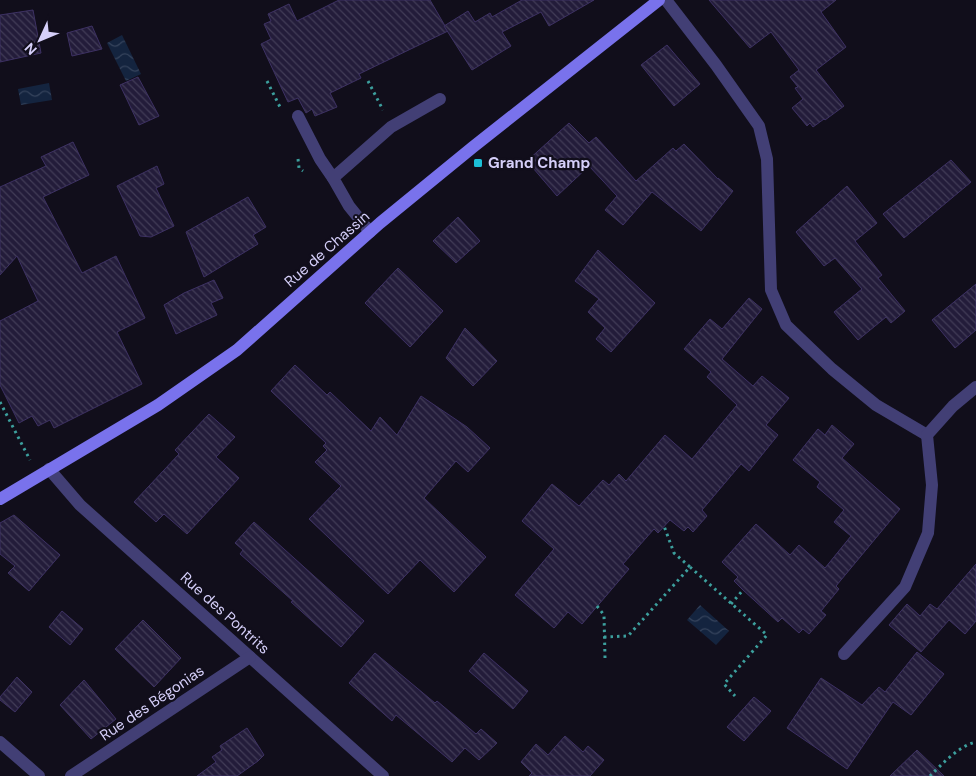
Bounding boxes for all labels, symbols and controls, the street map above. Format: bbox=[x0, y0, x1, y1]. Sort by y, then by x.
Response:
north arrow bbox=[15, 15, 65, 65]
text: N bbox=[21, 39, 41, 59]
place label: Grand Champ bbox=[488, 153, 590, 173]
marker: Grand Champ bbox=[472, 157, 484, 169]
street label: Rue de Chassin bbox=[280, 206, 374, 292]
street label: Rue des Pontrits bbox=[176, 568, 274, 658]
street label: Rue des Bégonias bbox=[96, 661, 208, 745]

